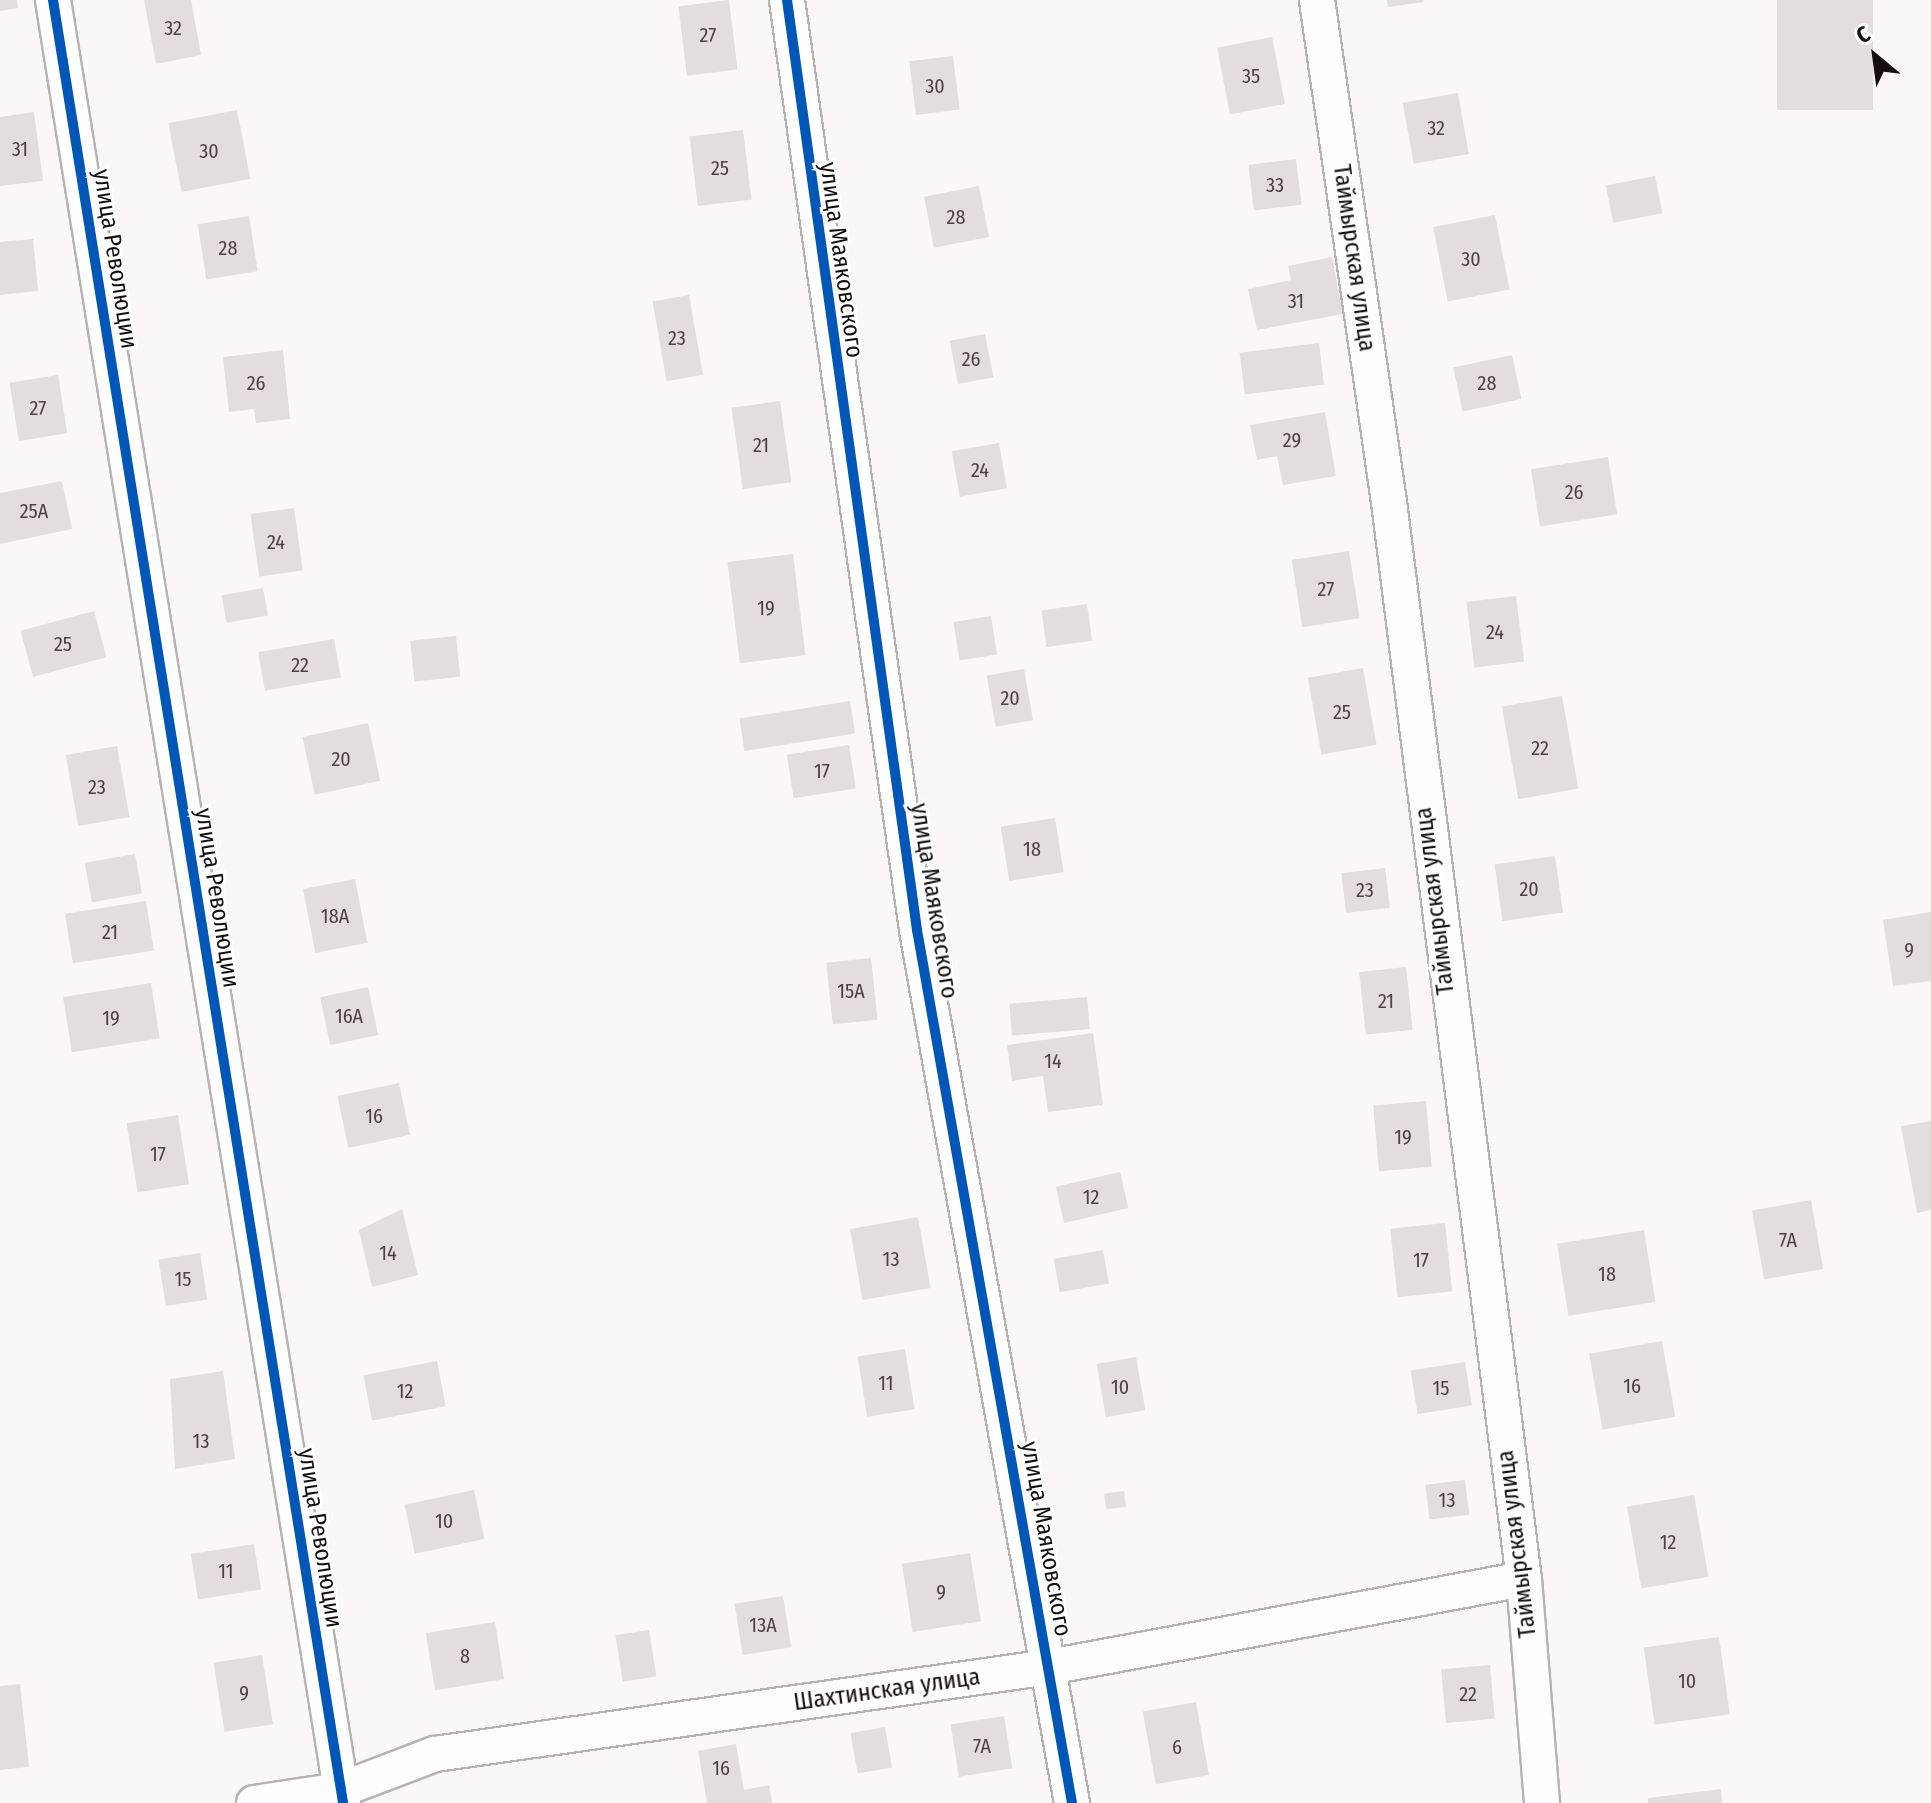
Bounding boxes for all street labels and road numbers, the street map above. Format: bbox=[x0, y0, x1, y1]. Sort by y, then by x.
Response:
street label: улица Маяковского bbox=[813, 160, 869, 360]
street label: Таймырская улица bbox=[1327, 163, 1381, 353]
street label: улица Революции bbox=[87, 167, 143, 351]
street label: улица Маяковского bbox=[904, 801, 964, 1001]
street label: улица Революции bbox=[189, 806, 245, 990]
street label: Таймырская улица bbox=[1409, 806, 1461, 996]
street label: улица Маяковского bbox=[1015, 1439, 1077, 1639]
street label: улица Революции bbox=[292, 1446, 348, 1630]
street label: Таймырская улица bbox=[1491, 1449, 1543, 1639]
street label: Шахтинская улица bbox=[792, 1663, 982, 1717]

